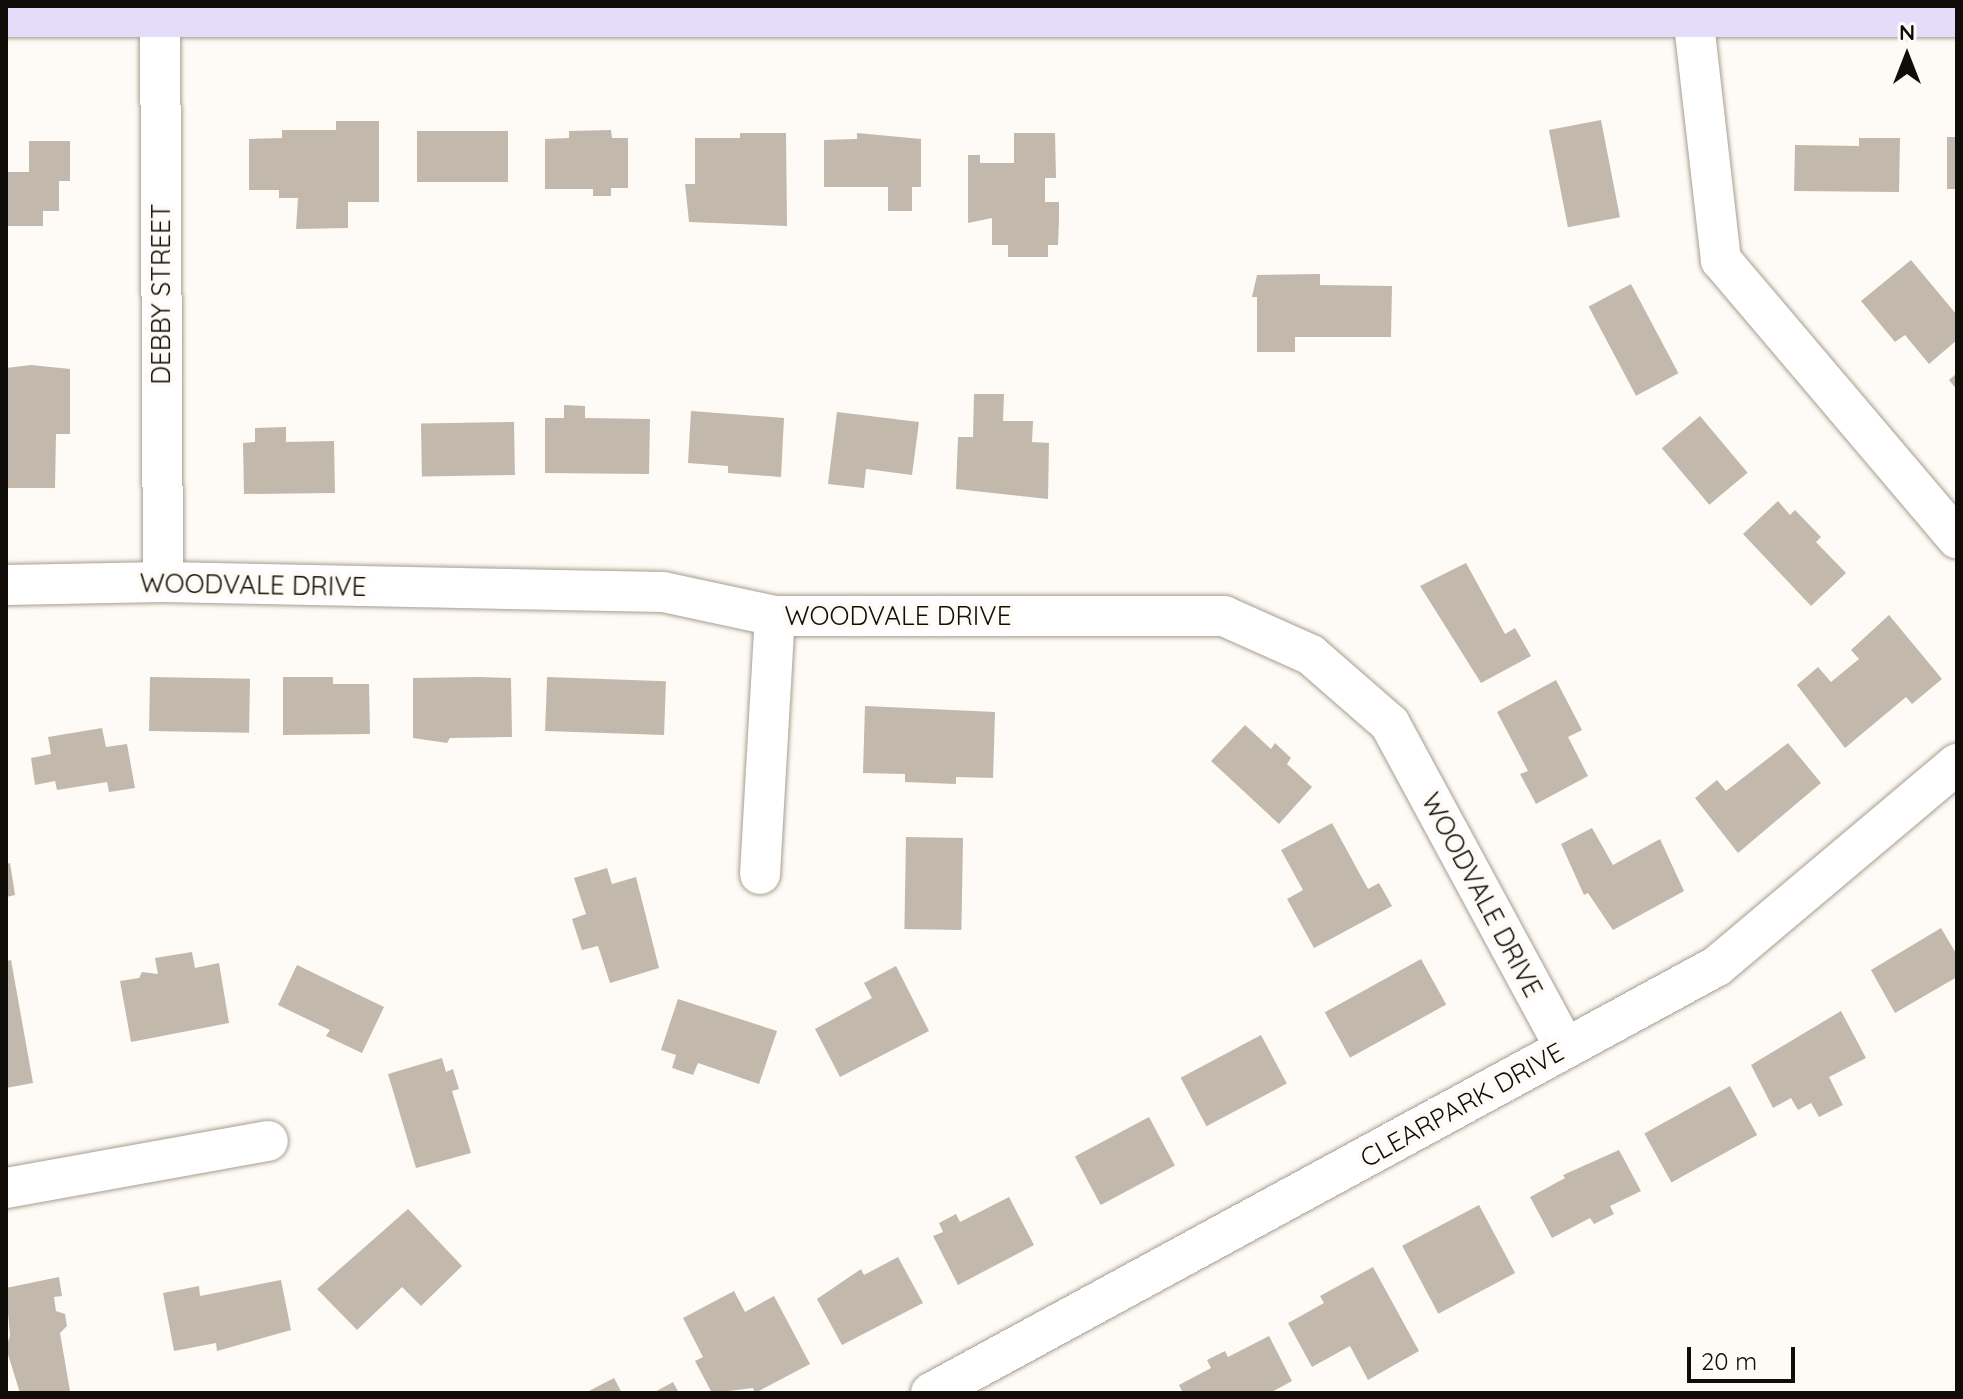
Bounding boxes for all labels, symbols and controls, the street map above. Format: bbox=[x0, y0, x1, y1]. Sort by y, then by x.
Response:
north arrow bbox=[1867, 16, 1947, 96]
text: N bbox=[1899, 18, 1915, 46]
street label: DEBBY STREET bbox=[145, 203, 177, 385]
street label: WOODVALE DRIVE bbox=[139, 567, 367, 603]
street label: WOODVALE DRIVE bbox=[785, 600, 1011, 632]
street label: WOODVALE DRIVE bbox=[1415, 788, 1549, 1002]
street label: CLEARPARK DRIVE bbox=[1355, 1036, 1569, 1174]
scale bar bbox=[1691, 1331, 1799, 1381]
text: 20 m bbox=[1701, 1346, 1757, 1376]

